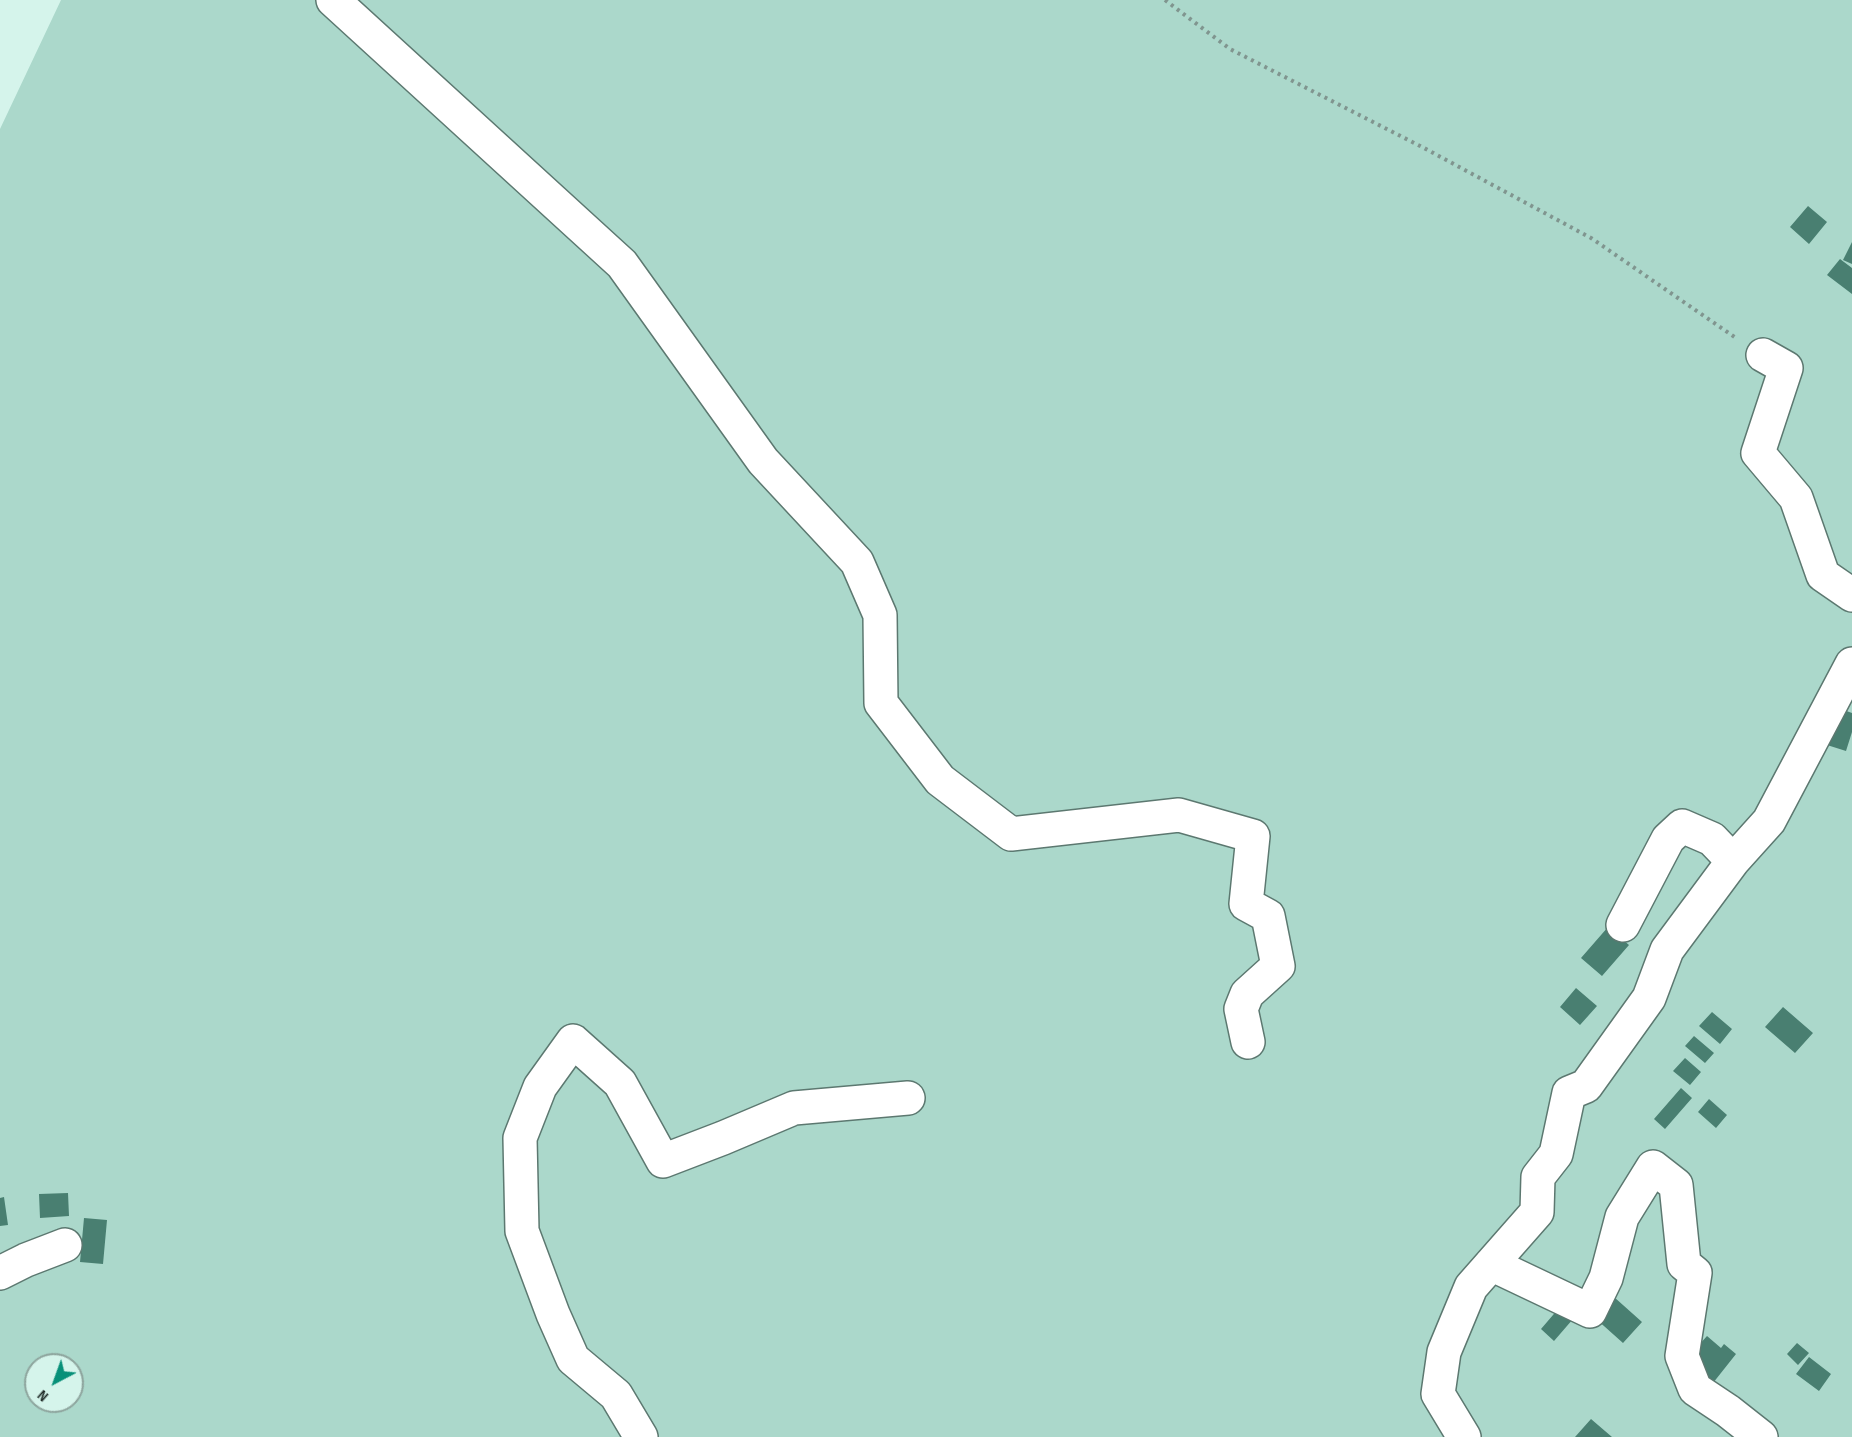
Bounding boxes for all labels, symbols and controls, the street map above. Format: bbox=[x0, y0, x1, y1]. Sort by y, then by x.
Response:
north arrow bbox=[24, 1353, 84, 1413]
text: N bbox=[34, 1385, 53, 1405]

